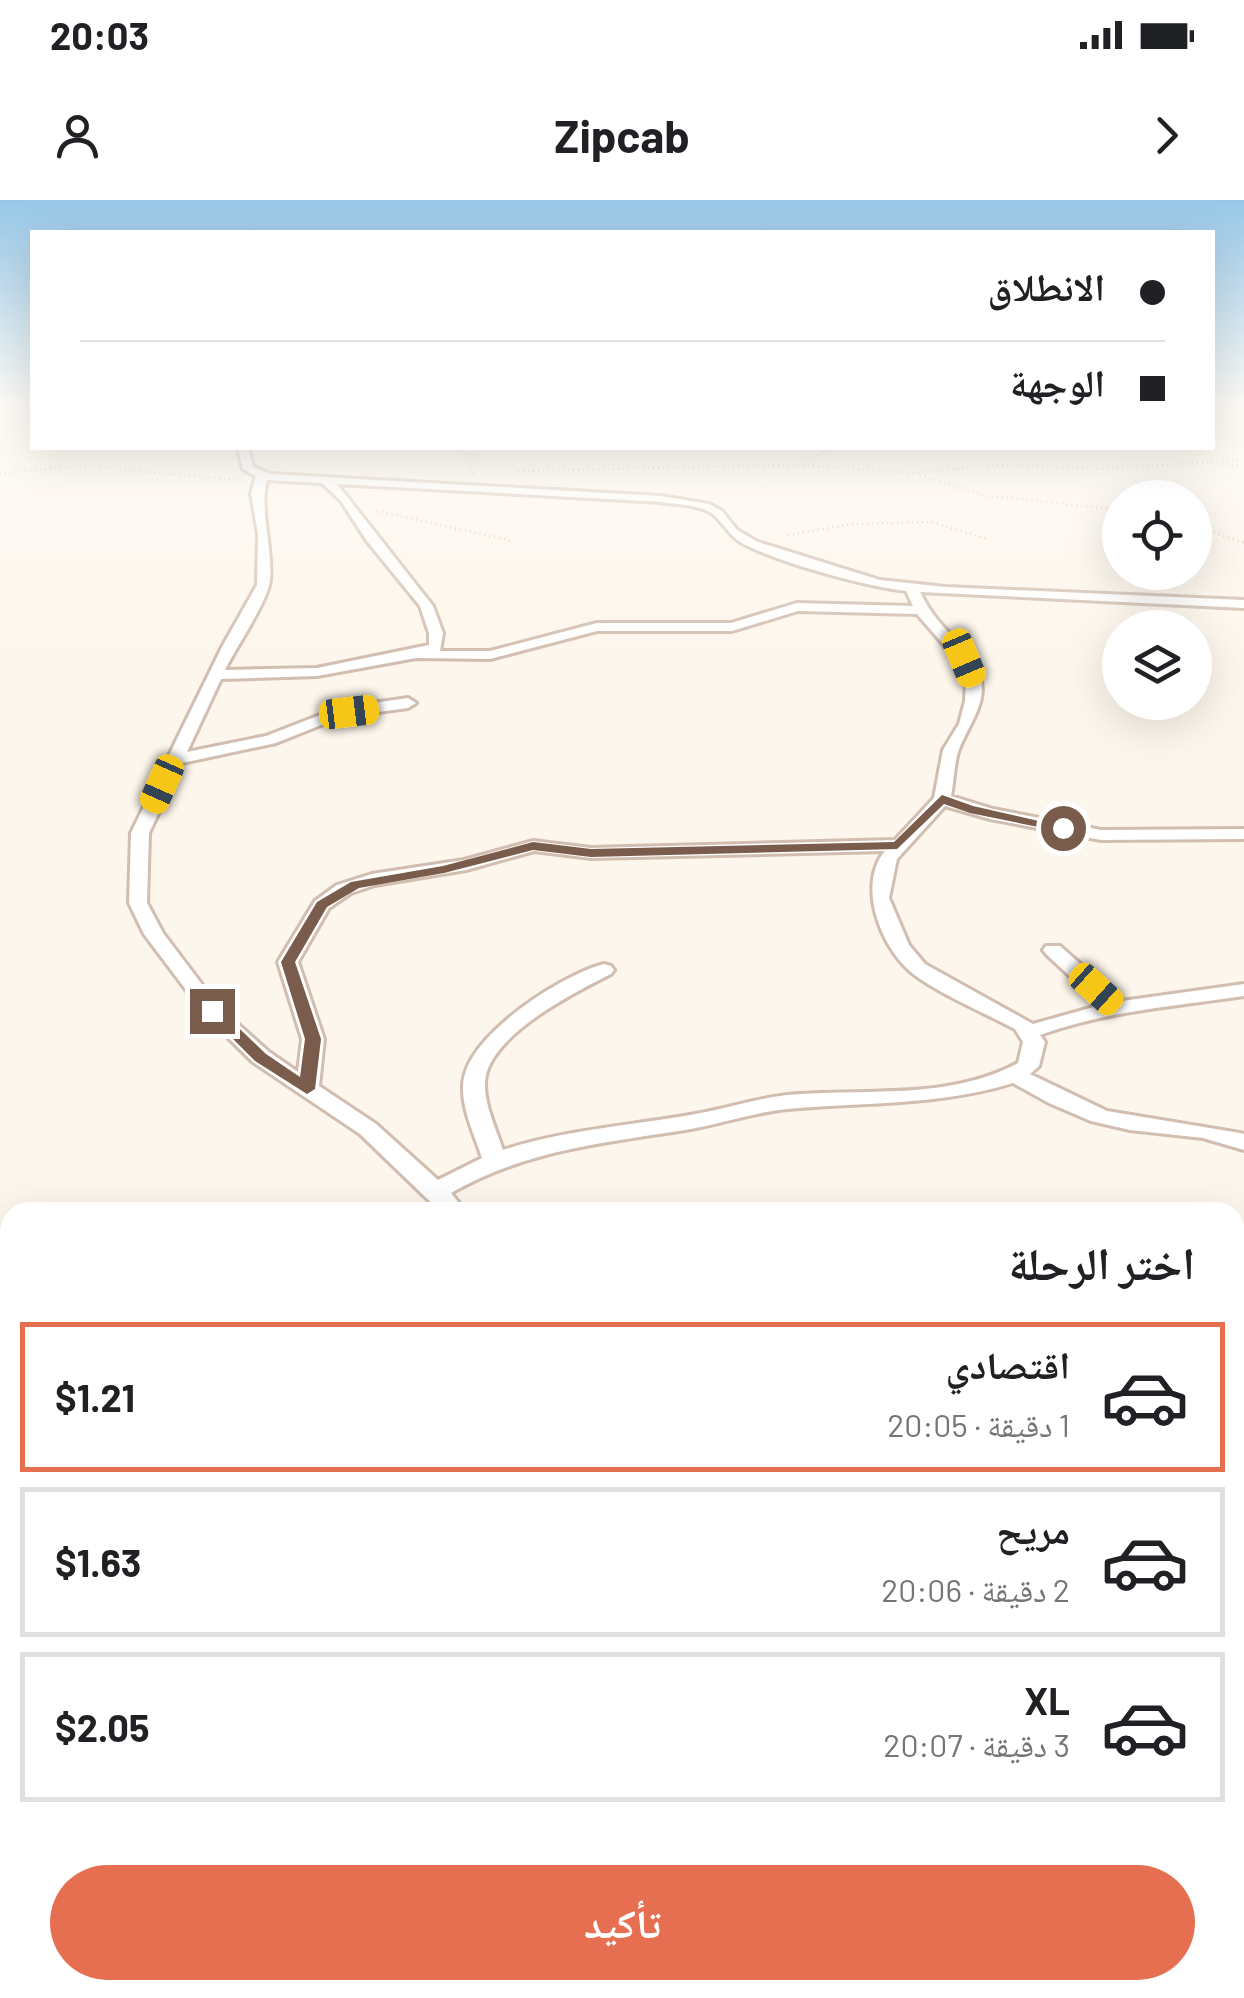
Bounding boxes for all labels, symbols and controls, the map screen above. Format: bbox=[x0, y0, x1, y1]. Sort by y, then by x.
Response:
text: 20:03 bbox=[50, 12, 149, 58]
icon: person bbox=[50, 108, 105, 163]
text: Zipcab bbox=[554, 108, 690, 162]
icon: forward bbox=[1139, 108, 1194, 163]
text: الانطلاق bbox=[987, 263, 1105, 309]
text: الوجهة bbox=[1010, 359, 1105, 405]
map controls bbox=[1102, 480, 1212, 720]
button: locate bbox=[1102, 480, 1212, 590]
button: layers bbox=[1102, 610, 1212, 720]
car bbox=[938, 625, 990, 691]
car bbox=[317, 693, 381, 731]
car bbox=[136, 750, 188, 818]
route start bbox=[1041, 806, 1086, 851]
car bbox=[1064, 958, 1128, 1020]
route end bbox=[190, 989, 235, 1034]
text: اختر الرحلة bbox=[1009, 1235, 1195, 1289]
text: اقتصادي bbox=[946, 1341, 1070, 1387]
icon: car bbox=[1100, 1352, 1190, 1442]
text: $1.21 bbox=[55, 1374, 135, 1420]
text: 1 دقيقة · 20:05 bbox=[887, 1405, 1070, 1443]
text: مريح bbox=[996, 1506, 1070, 1552]
icon: car bbox=[1100, 1517, 1190, 1607]
text: $1.63 bbox=[55, 1539, 141, 1585]
text: 2 دقيقة · 20:06 bbox=[881, 1570, 1070, 1608]
text: XL bbox=[1024, 1677, 1070, 1723]
icon: car bbox=[1100, 1682, 1190, 1772]
text: $2.05 bbox=[55, 1704, 149, 1750]
text: 3 دقيقة · 20:07 bbox=[883, 1725, 1070, 1763]
button: تأكيد bbox=[50, 1865, 1195, 1980]

